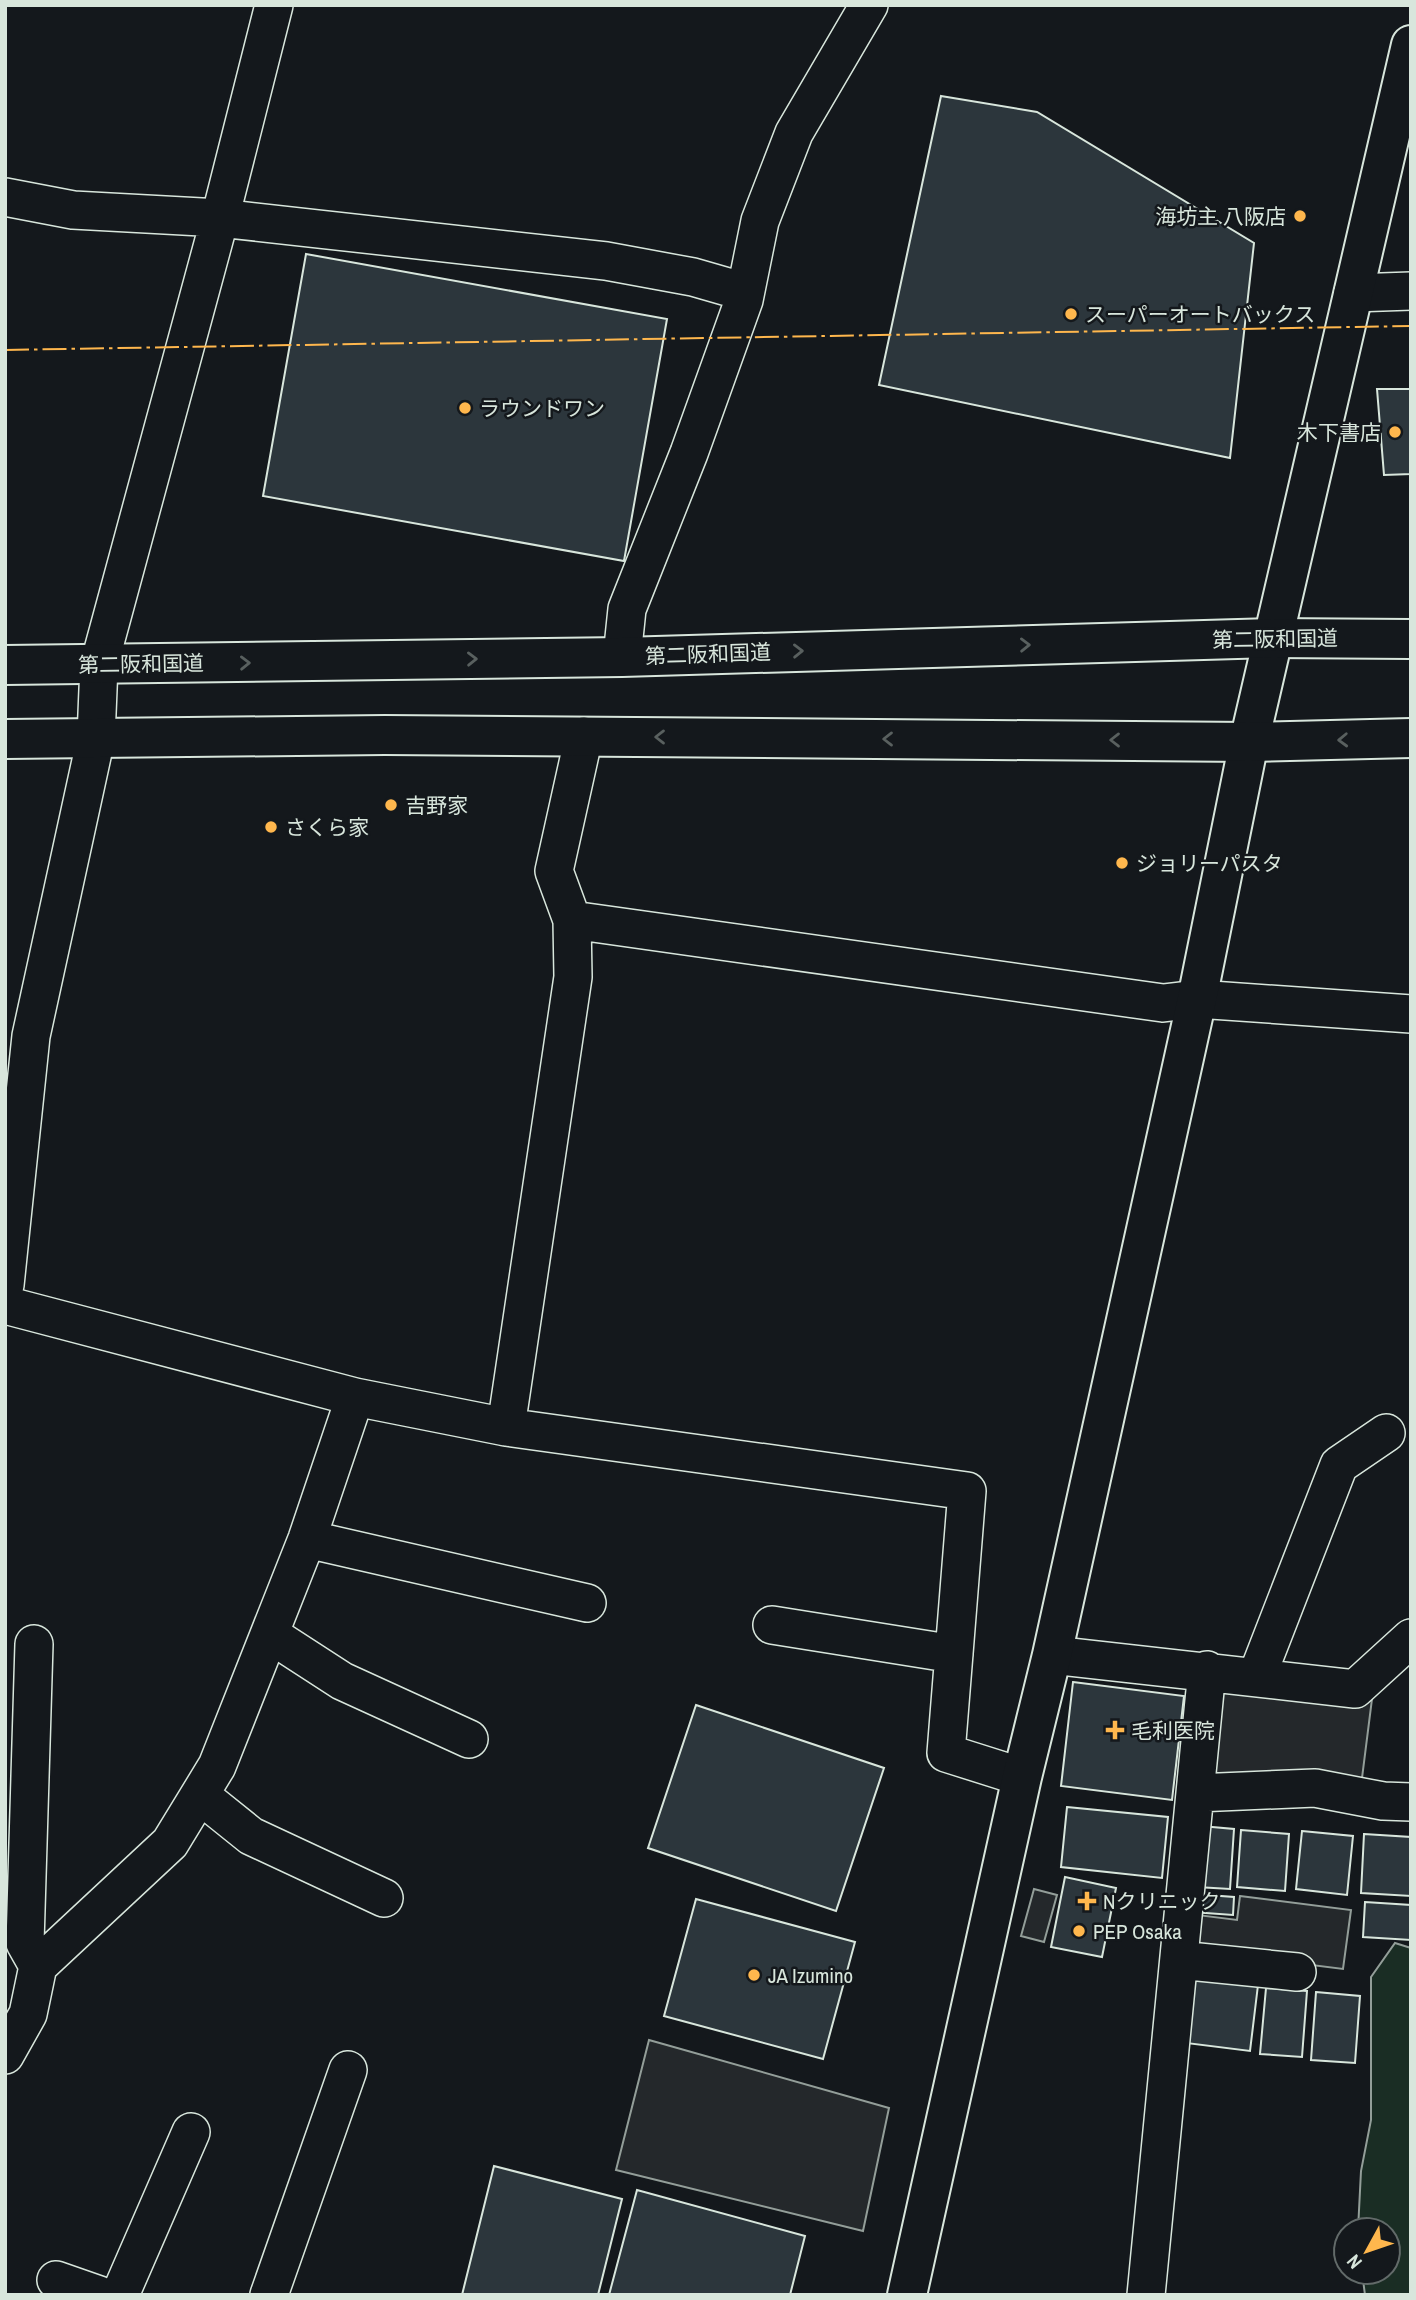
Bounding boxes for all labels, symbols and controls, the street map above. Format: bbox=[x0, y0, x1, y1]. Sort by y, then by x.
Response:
place label: 海坊主 八阪店 bbox=[1155, 202, 1286, 231]
marker: 海坊主 八阪店 bbox=[1292, 208, 1308, 224]
place label: スーパーオートバックス bbox=[1085, 300, 1315, 329]
marker: スーパーオートバックス bbox=[1063, 306, 1079, 322]
place label: ラウンドワン bbox=[479, 394, 605, 423]
marker: ラウンドワン bbox=[457, 400, 473, 416]
place label: 木下書店 bbox=[1297, 418, 1381, 447]
marker: 木下書店 bbox=[1387, 424, 1403, 440]
street label: 第二阪和国道 bbox=[1212, 623, 1338, 655]
street label: 第二阪和国道 bbox=[645, 637, 771, 671]
one-way arrow bbox=[1020, 637, 1031, 653]
one-way arrow bbox=[793, 643, 804, 659]
street label: 第二阪和国道 bbox=[78, 648, 204, 680]
one-way arrow bbox=[467, 652, 478, 667]
one-way arrow bbox=[240, 655, 251, 671]
one-way arrow bbox=[654, 729, 665, 745]
one-way arrow bbox=[882, 731, 892, 747]
one-way arrow bbox=[1337, 732, 1347, 748]
one-way arrow bbox=[1109, 733, 1120, 748]
place label: 吉野家 bbox=[405, 791, 468, 820]
marker: 吉野家 bbox=[383, 797, 399, 813]
place label: さくら家 bbox=[285, 813, 369, 842]
marker: さくら家 bbox=[263, 819, 279, 835]
place label: ジョリーパスタ bbox=[1136, 849, 1283, 878]
marker: ジョリーパスタ bbox=[1114, 855, 1130, 871]
place label: 毛利医院 bbox=[1131, 1716, 1215, 1745]
marker: 毛利医院 bbox=[1105, 1720, 1125, 1740]
place label: Nクリニック bbox=[1103, 1887, 1220, 1916]
marker: Nクリニック bbox=[1077, 1891, 1097, 1911]
place label: PEP Osaka bbox=[1093, 1917, 1182, 1946]
marker: PEP Osaka bbox=[1071, 1923, 1087, 1939]
place label: JA Izumino bbox=[768, 1961, 853, 1990]
marker: JA Izumino bbox=[746, 1967, 762, 1983]
north arrow bbox=[1332, 2216, 1402, 2286]
text: N bbox=[1340, 2249, 1368, 2275]

